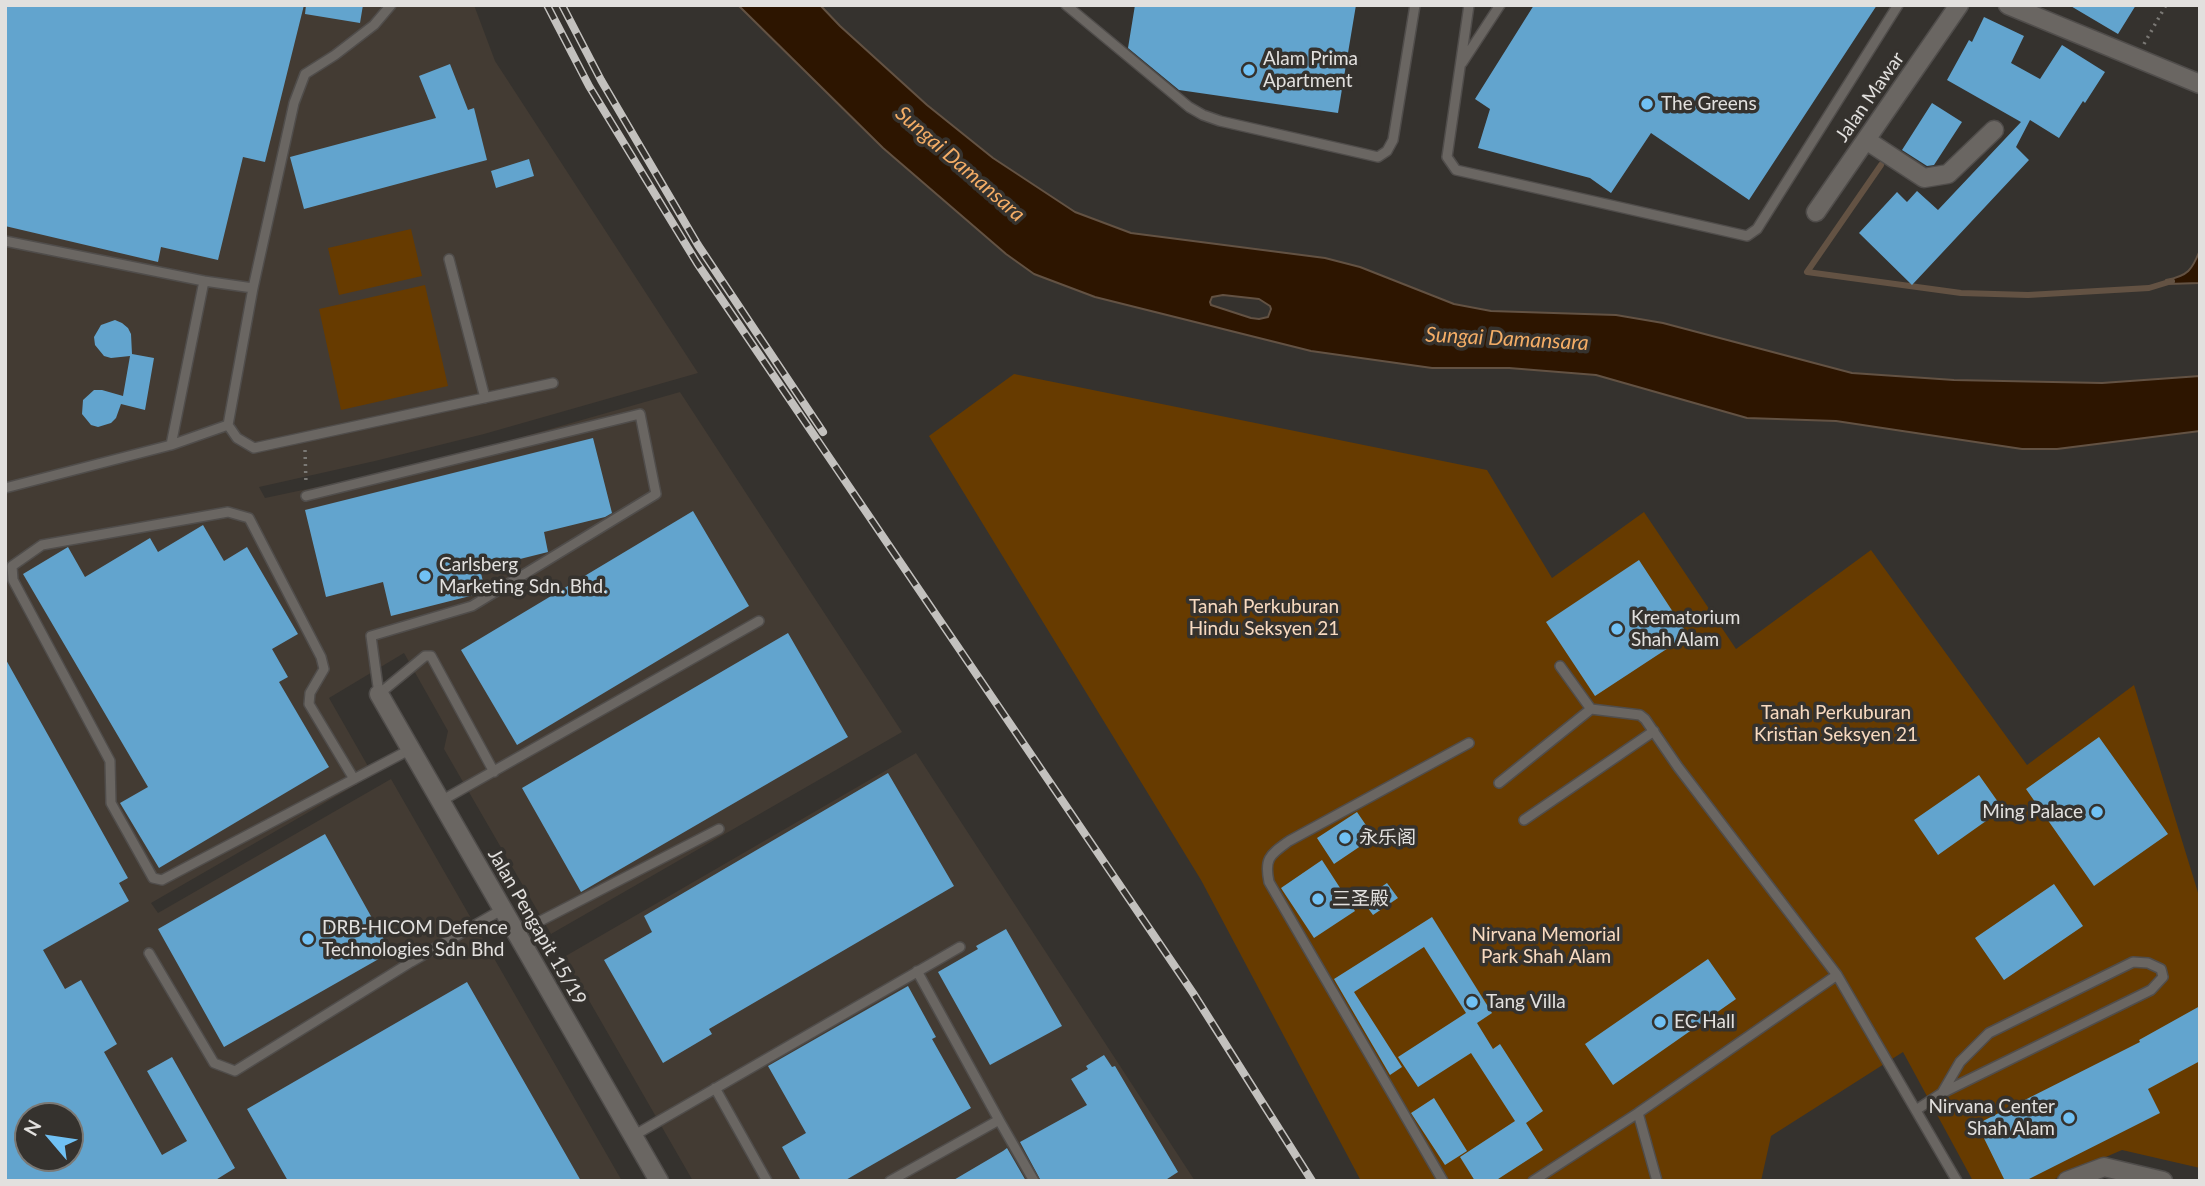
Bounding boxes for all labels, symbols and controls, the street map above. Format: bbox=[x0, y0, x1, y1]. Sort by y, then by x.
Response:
place label: Alam Prima Apartment bbox=[1263, 48, 1358, 92]
street label: Jalan Mawar bbox=[1831, 48, 1909, 146]
marker: Alam Prima Apartment bbox=[1241, 62, 1257, 78]
place label: The Greens bbox=[1661, 93, 1757, 115]
marker: The Greens bbox=[1639, 96, 1655, 112]
water label: Sungai Damansara bbox=[890, 101, 1030, 227]
water label: Sungai Damansara bbox=[1425, 322, 1589, 356]
place label: Carlsberg Marketing Sdn. Bhd. bbox=[439, 554, 608, 598]
marker: Carlsberg Marketing Sdn. Bhd. bbox=[417, 568, 433, 584]
park label: Tanah Perkuburan Hindu Seksyen 21 bbox=[1189, 596, 1339, 640]
place label: Krematorium Shah Alam bbox=[1631, 607, 1740, 651]
marker: Krematorium Shah Alam bbox=[1609, 621, 1625, 637]
park label: Tanah Perkuburan Kristian Seksyen 21 bbox=[1754, 702, 1918, 746]
place label: Ming Palace bbox=[1982, 801, 2083, 823]
marker: Ming Palace bbox=[2089, 804, 2105, 820]
place label: 永乐阁 bbox=[1359, 827, 1416, 849]
marker: 永乐阁 bbox=[1337, 830, 1353, 846]
street label: Jalan Pengapit 15/19 bbox=[483, 845, 591, 1009]
place label: 三圣殿 bbox=[1332, 888, 1389, 910]
marker: 三圣殿 bbox=[1310, 891, 1326, 907]
place label: DRB-HICOM Defence Technologies Sdn Bhd bbox=[322, 917, 508, 961]
park label: Nirvana Memorial Park Shah Alam bbox=[1472, 924, 1620, 968]
marker: DRB-HICOM Defence Technologies Sdn Bhd bbox=[300, 931, 316, 947]
place label: Tang Villa bbox=[1486, 991, 1566, 1013]
marker: Tang Villa bbox=[1464, 994, 1480, 1010]
place label: EC Hall bbox=[1674, 1011, 1735, 1033]
marker: EC Hall bbox=[1652, 1014, 1668, 1030]
place label: Nirvana Center Shah Alam bbox=[1928, 1096, 2055, 1140]
north arrow bbox=[14, 1102, 84, 1172]
marker: Nirvana Center Shah Alam bbox=[2061, 1110, 2077, 1126]
text: N bbox=[18, 1116, 46, 1140]

